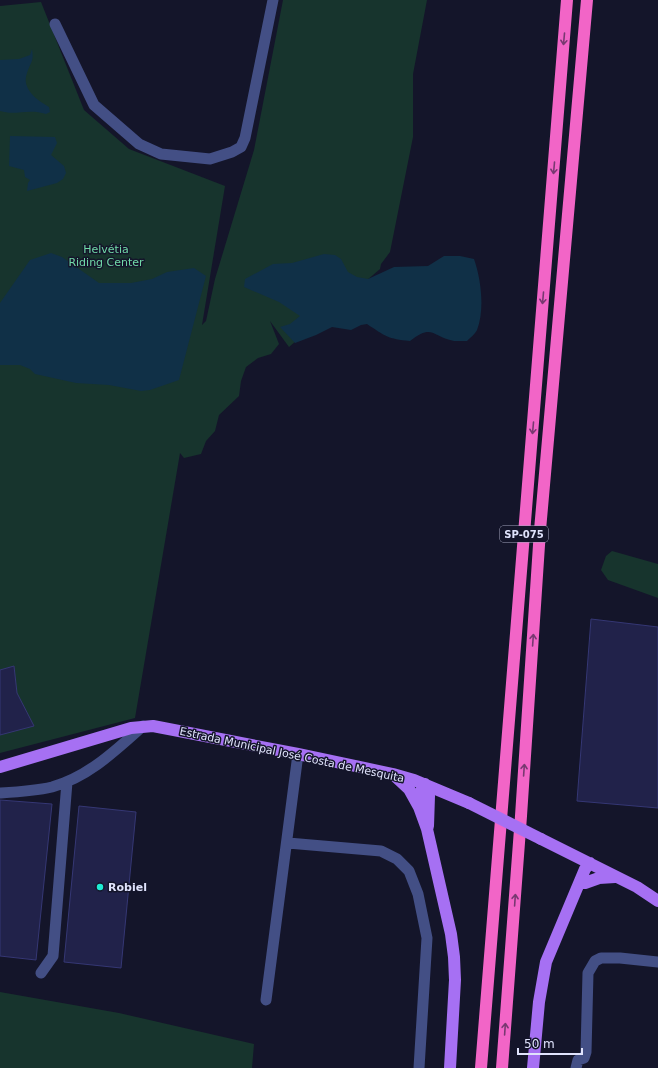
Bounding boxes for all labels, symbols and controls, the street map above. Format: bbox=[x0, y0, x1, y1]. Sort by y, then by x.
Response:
one-way arrow bbox=[560, 32, 568, 45]
one-way arrow bbox=[550, 161, 557, 174]
park label: Helvétia Riding Center bbox=[68, 243, 144, 269]
one-way arrow bbox=[540, 291, 547, 304]
one-way arrow bbox=[529, 421, 536, 434]
road number: SP-075 bbox=[500, 526, 548, 542]
one-way arrow bbox=[529, 634, 536, 647]
street label: Estrada Municipal José Costa de Mesquita bbox=[178, 725, 406, 785]
one-way arrow bbox=[521, 764, 528, 777]
place label: Robiel bbox=[108, 881, 147, 894]
marker: Robiel bbox=[95, 882, 105, 892]
one-way arrow bbox=[511, 893, 518, 906]
one-way arrow bbox=[501, 1023, 508, 1036]
scale bar bbox=[518, 1030, 582, 1056]
text: 50 m bbox=[524, 1037, 555, 1051]

